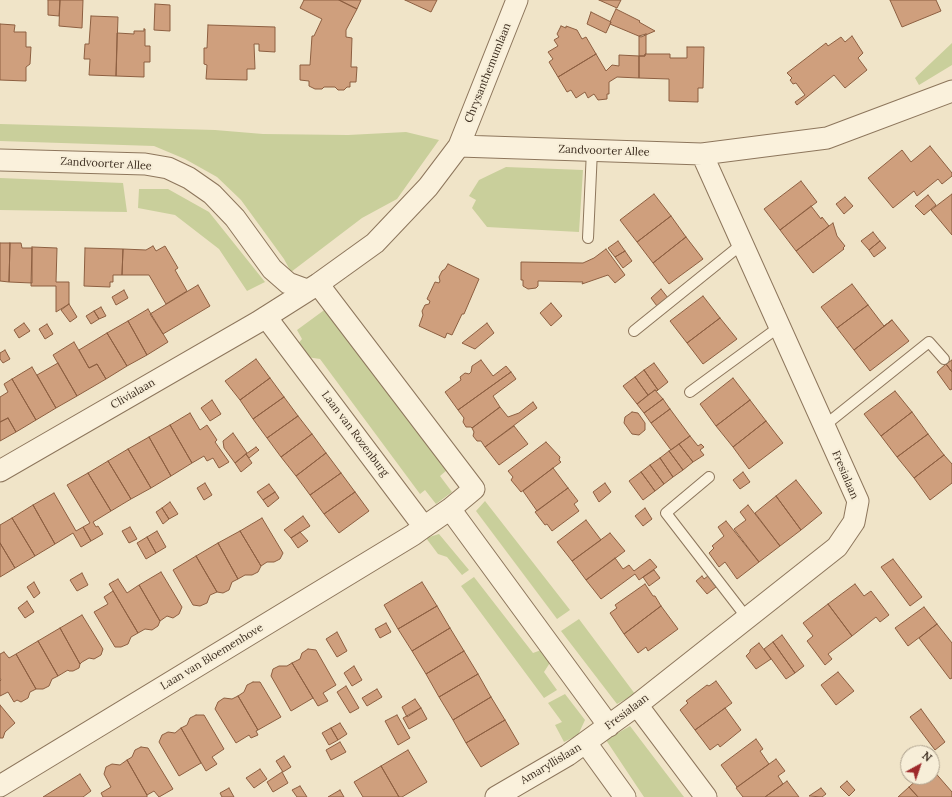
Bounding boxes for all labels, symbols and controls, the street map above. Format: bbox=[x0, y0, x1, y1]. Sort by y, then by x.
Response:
street label: Chrysanthemumlaan bbox=[462, 21, 514, 125]
street label: Zandvoorter Allee bbox=[558, 143, 650, 159]
street label: Zandvoorter Allee bbox=[60, 155, 152, 173]
street label: Clivialaan bbox=[108, 376, 158, 412]
street label: Laan van Rozenburg bbox=[319, 389, 391, 479]
street label: Fresialaan bbox=[829, 449, 861, 501]
street label: Laan van Bloemenhove bbox=[158, 621, 266, 693]
street label: Fresialaan bbox=[602, 691, 652, 733]
street label: Amaryllislaan bbox=[518, 741, 584, 787]
north arrow bbox=[900, 745, 940, 785]
text: N bbox=[919, 748, 935, 765]

